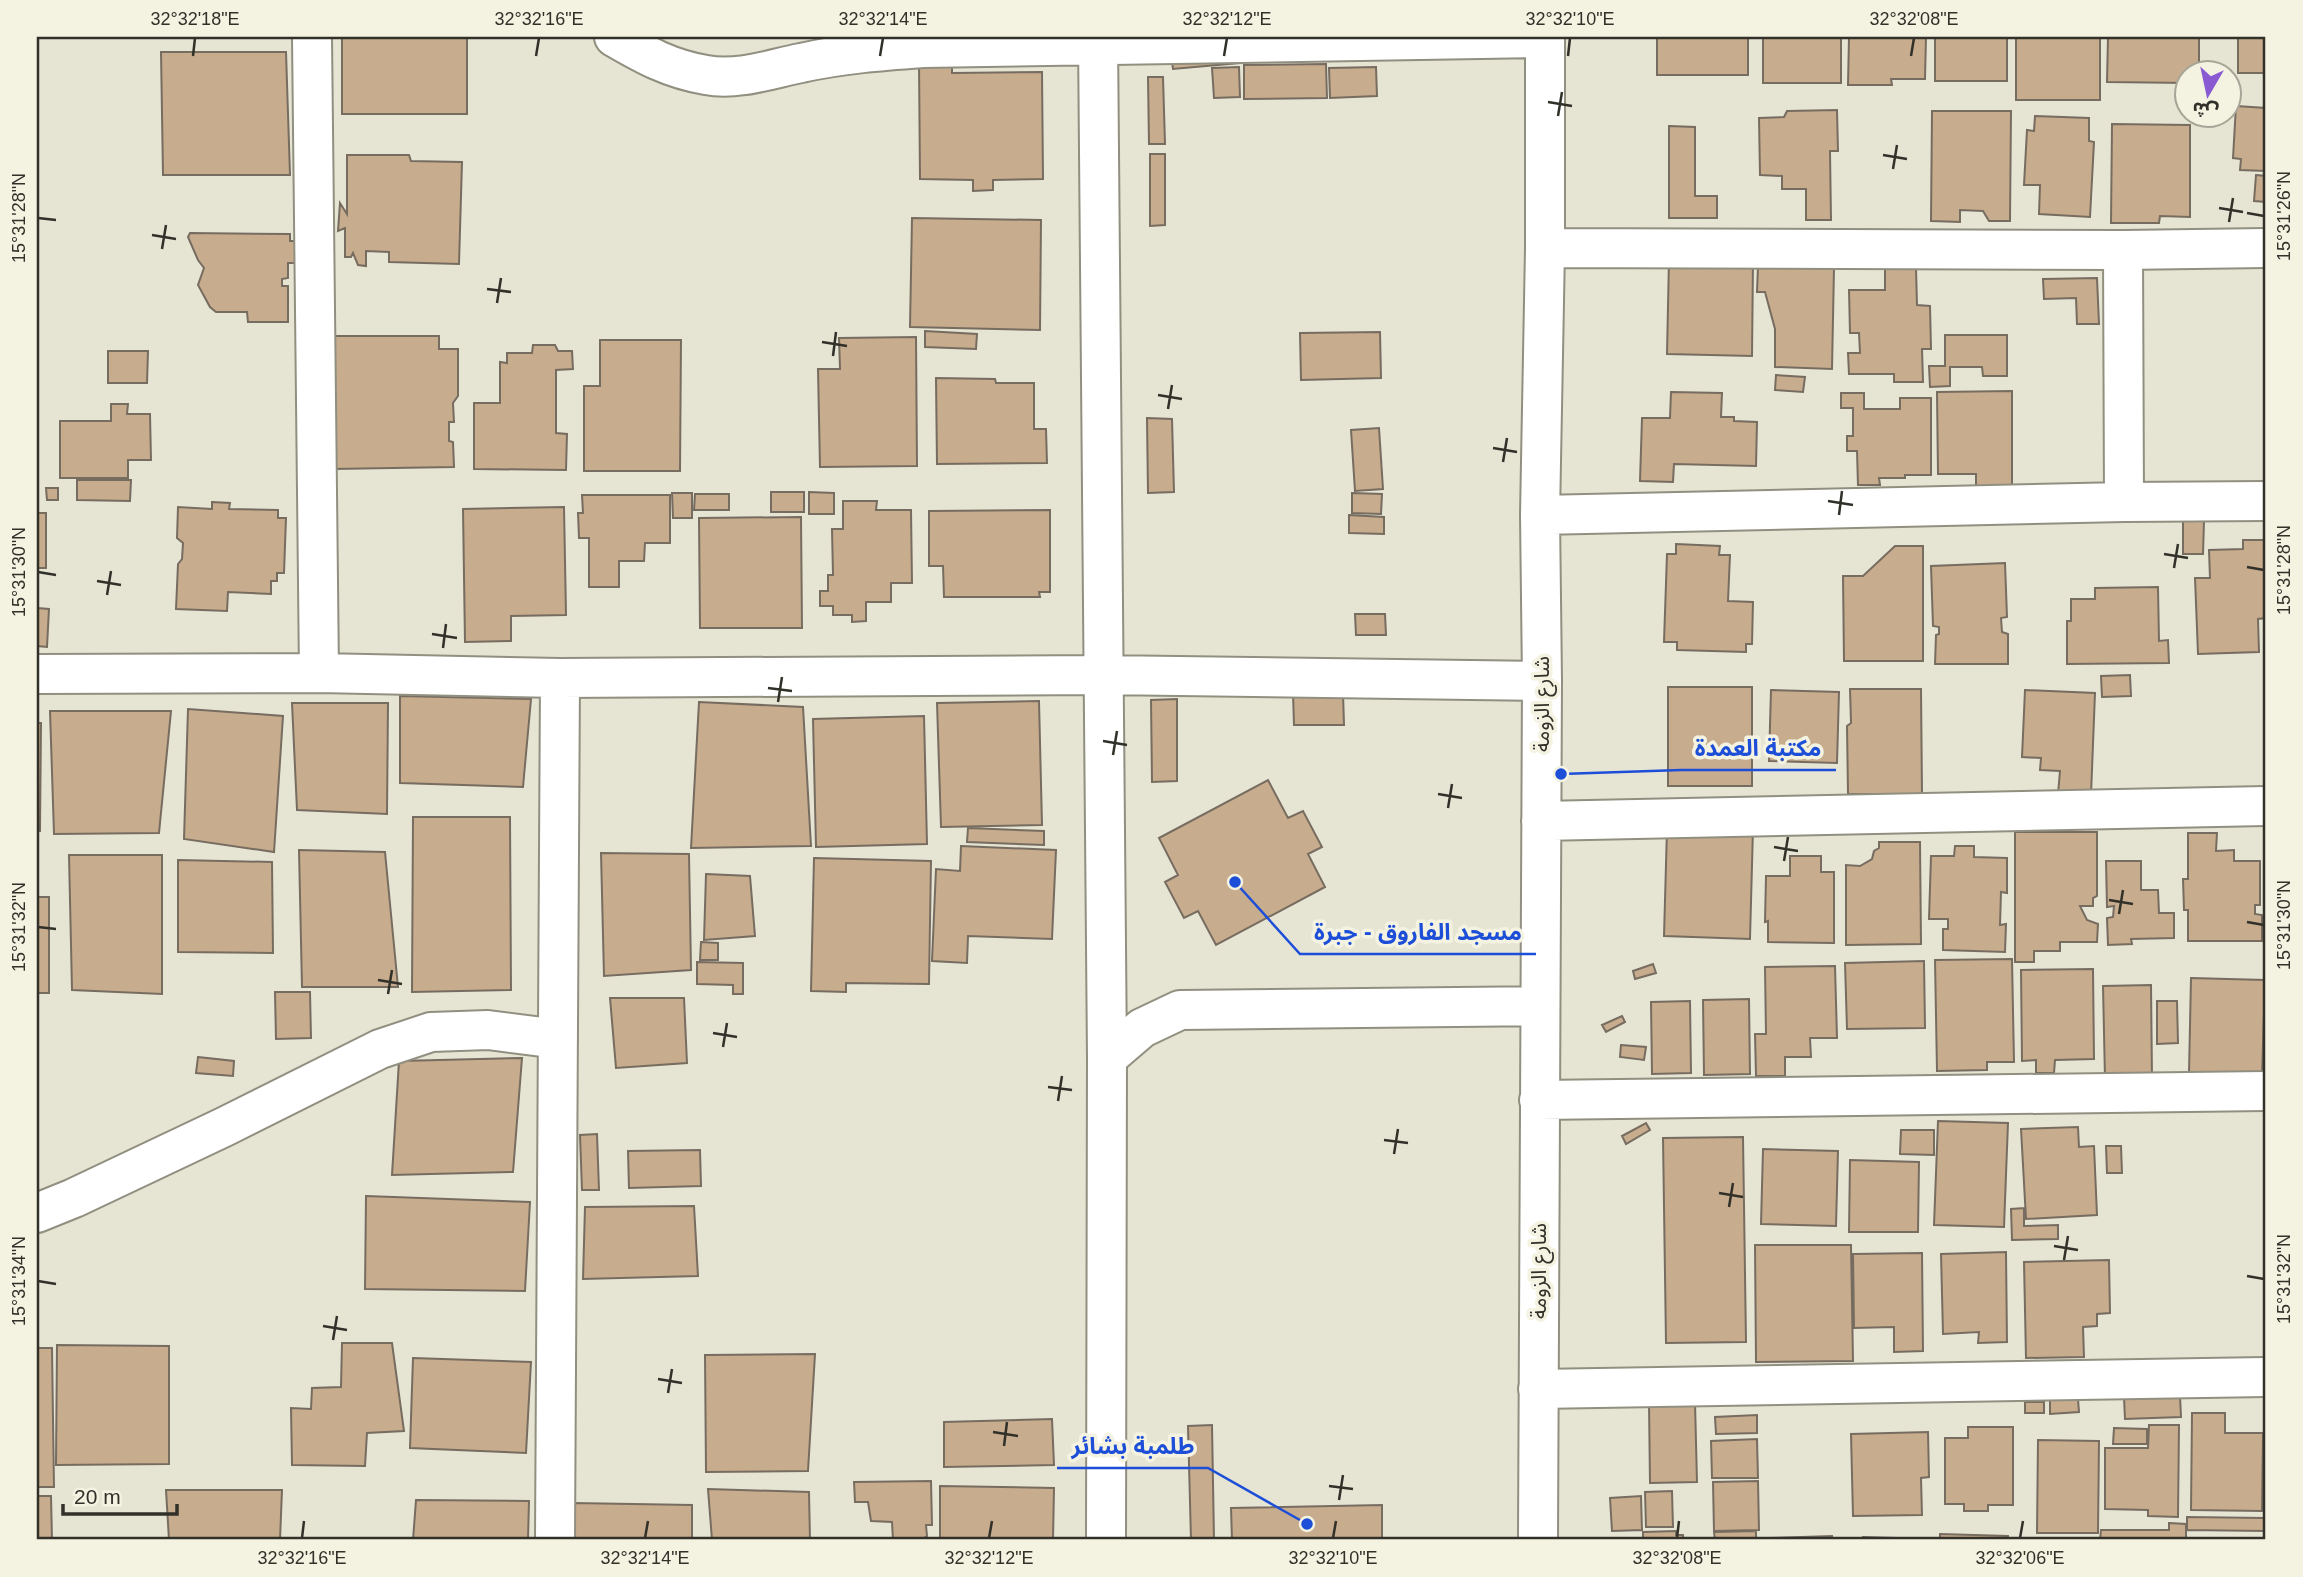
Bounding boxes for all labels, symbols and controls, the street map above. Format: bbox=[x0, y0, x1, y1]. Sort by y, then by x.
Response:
text: 32°32'18"E bbox=[150, 9, 240, 29]
text: 32°32'16"E bbox=[494, 9, 584, 29]
text: 32°32'14"E bbox=[838, 9, 928, 29]
text: 32°32'12"E bbox=[1182, 9, 1272, 29]
text: 32°32'10"E bbox=[1525, 9, 1615, 29]
text: 32°32'08"E bbox=[1869, 9, 1959, 29]
north arrow bbox=[2174, 60, 2244, 130]
text: ش bbox=[2191, 98, 2220, 123]
text: 15°31'26"N bbox=[2274, 171, 2294, 261]
text: 15°31'28"N bbox=[9, 173, 29, 263]
text: 15°31'28"N bbox=[2274, 525, 2294, 615]
text: 15°31'30"N bbox=[9, 527, 29, 617]
street label: شارع الزومة bbox=[1530, 656, 1557, 752]
callout: مكتبة العمدة bbox=[1681, 726, 1836, 770]
text: مكتبة العمدة bbox=[1695, 735, 1821, 761]
text: 15°31'30"N bbox=[2274, 880, 2294, 970]
text: 15°31'32"N bbox=[9, 882, 29, 972]
callout: مسجد الفاروق - جبرة bbox=[1300, 910, 1536, 954]
text: مسجد الفاروق - جبرة bbox=[1314, 919, 1522, 946]
street label: شارع الزومة bbox=[1527, 1223, 1554, 1319]
text: 15°31'32"N bbox=[2274, 1234, 2294, 1324]
text: 15°31'34"N bbox=[9, 1236, 29, 1326]
callout: طلمبة بشائر bbox=[1057, 1424, 1208, 1468]
text: طلمبة بشائر bbox=[1071, 1433, 1194, 1460]
scale bar bbox=[63, 1472, 177, 1516]
text: 20 m bbox=[74, 1485, 121, 1508]
text: 32°32'16"E bbox=[257, 1548, 347, 1568]
text: 32°32'14"E bbox=[600, 1548, 690, 1568]
text: 32°32'12"E bbox=[944, 1548, 1034, 1568]
text: 32°32'10"E bbox=[1288, 1548, 1378, 1568]
text: 32°32'08"E bbox=[1632, 1548, 1722, 1568]
text: 32°32'06"E bbox=[1975, 1548, 2065, 1568]

